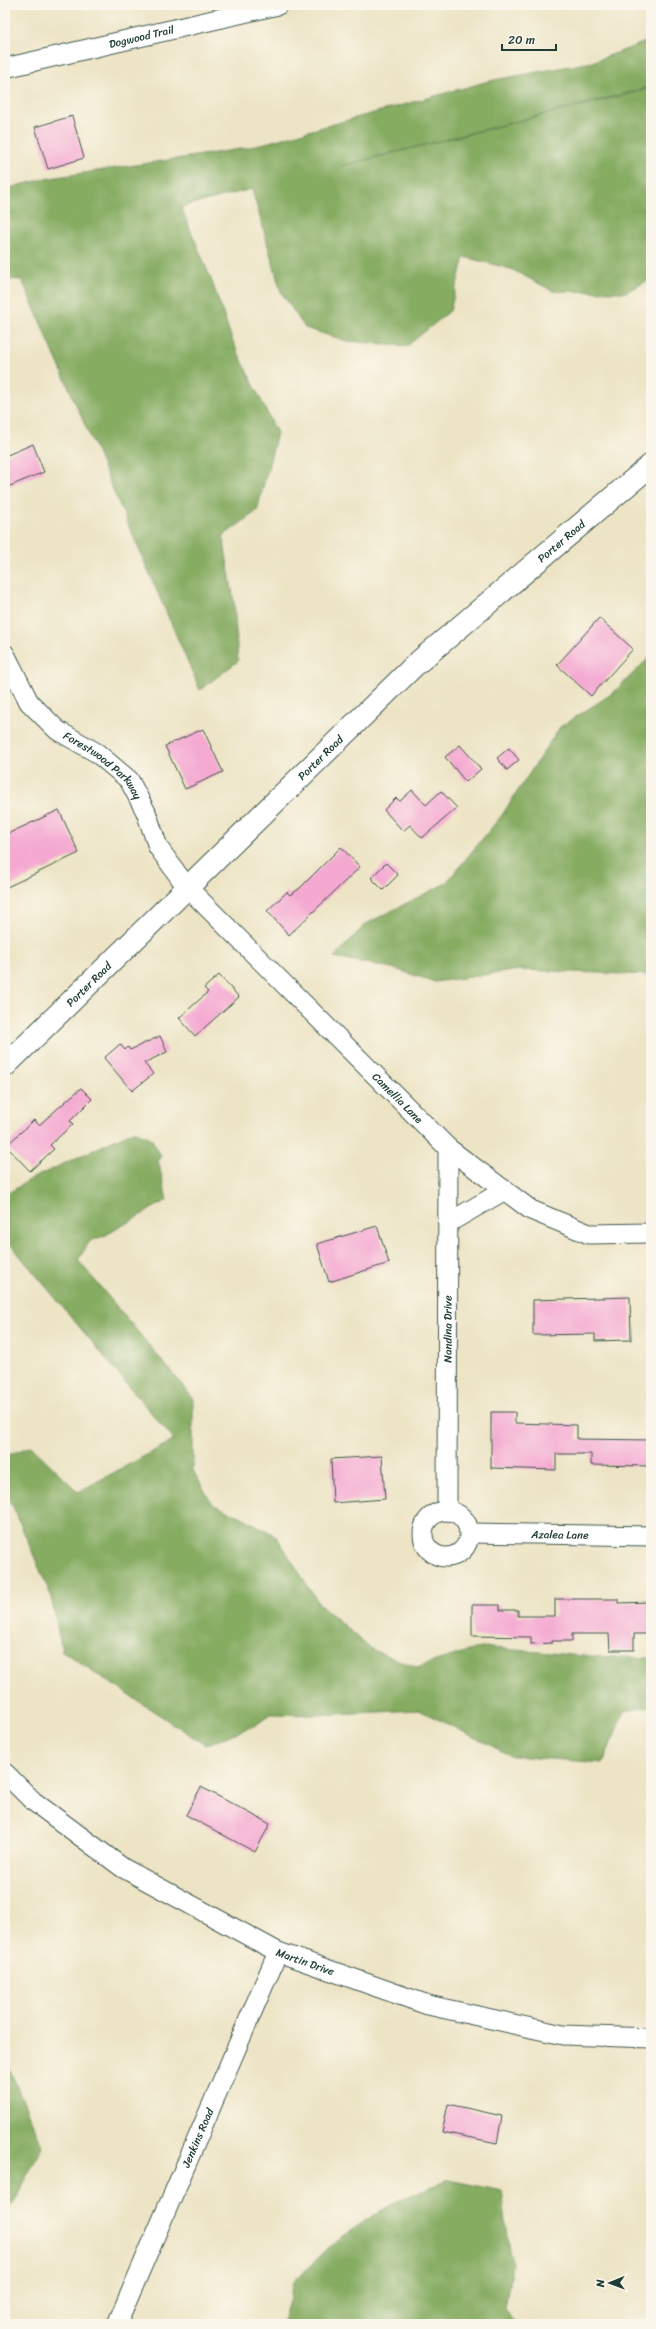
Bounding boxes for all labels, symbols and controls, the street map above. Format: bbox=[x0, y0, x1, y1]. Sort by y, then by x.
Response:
street label: Dogwood Trail bbox=[107, 20, 177, 53]
scale bar bbox=[502, 26, 556, 52]
text: 20 m bbox=[508, 29, 535, 51]
street label: Porter Road bbox=[533, 514, 590, 567]
street label: Forestwood Parkway bbox=[60, 726, 147, 803]
street label: Porter Road bbox=[293, 730, 349, 785]
street label: Porter Road bbox=[61, 956, 117, 1011]
street label: Camellia Lane bbox=[368, 1068, 428, 1128]
street label: Nandina Drive bbox=[438, 1295, 457, 1363]
street label: Azalea Lane bbox=[530, 1525, 589, 1544]
street label: Martin Drive bbox=[273, 1943, 337, 1981]
street label: Jenkins Road bbox=[176, 2104, 219, 2171]
north arrow bbox=[590, 2263, 630, 2303]
text: N bbox=[591, 2279, 610, 2288]

